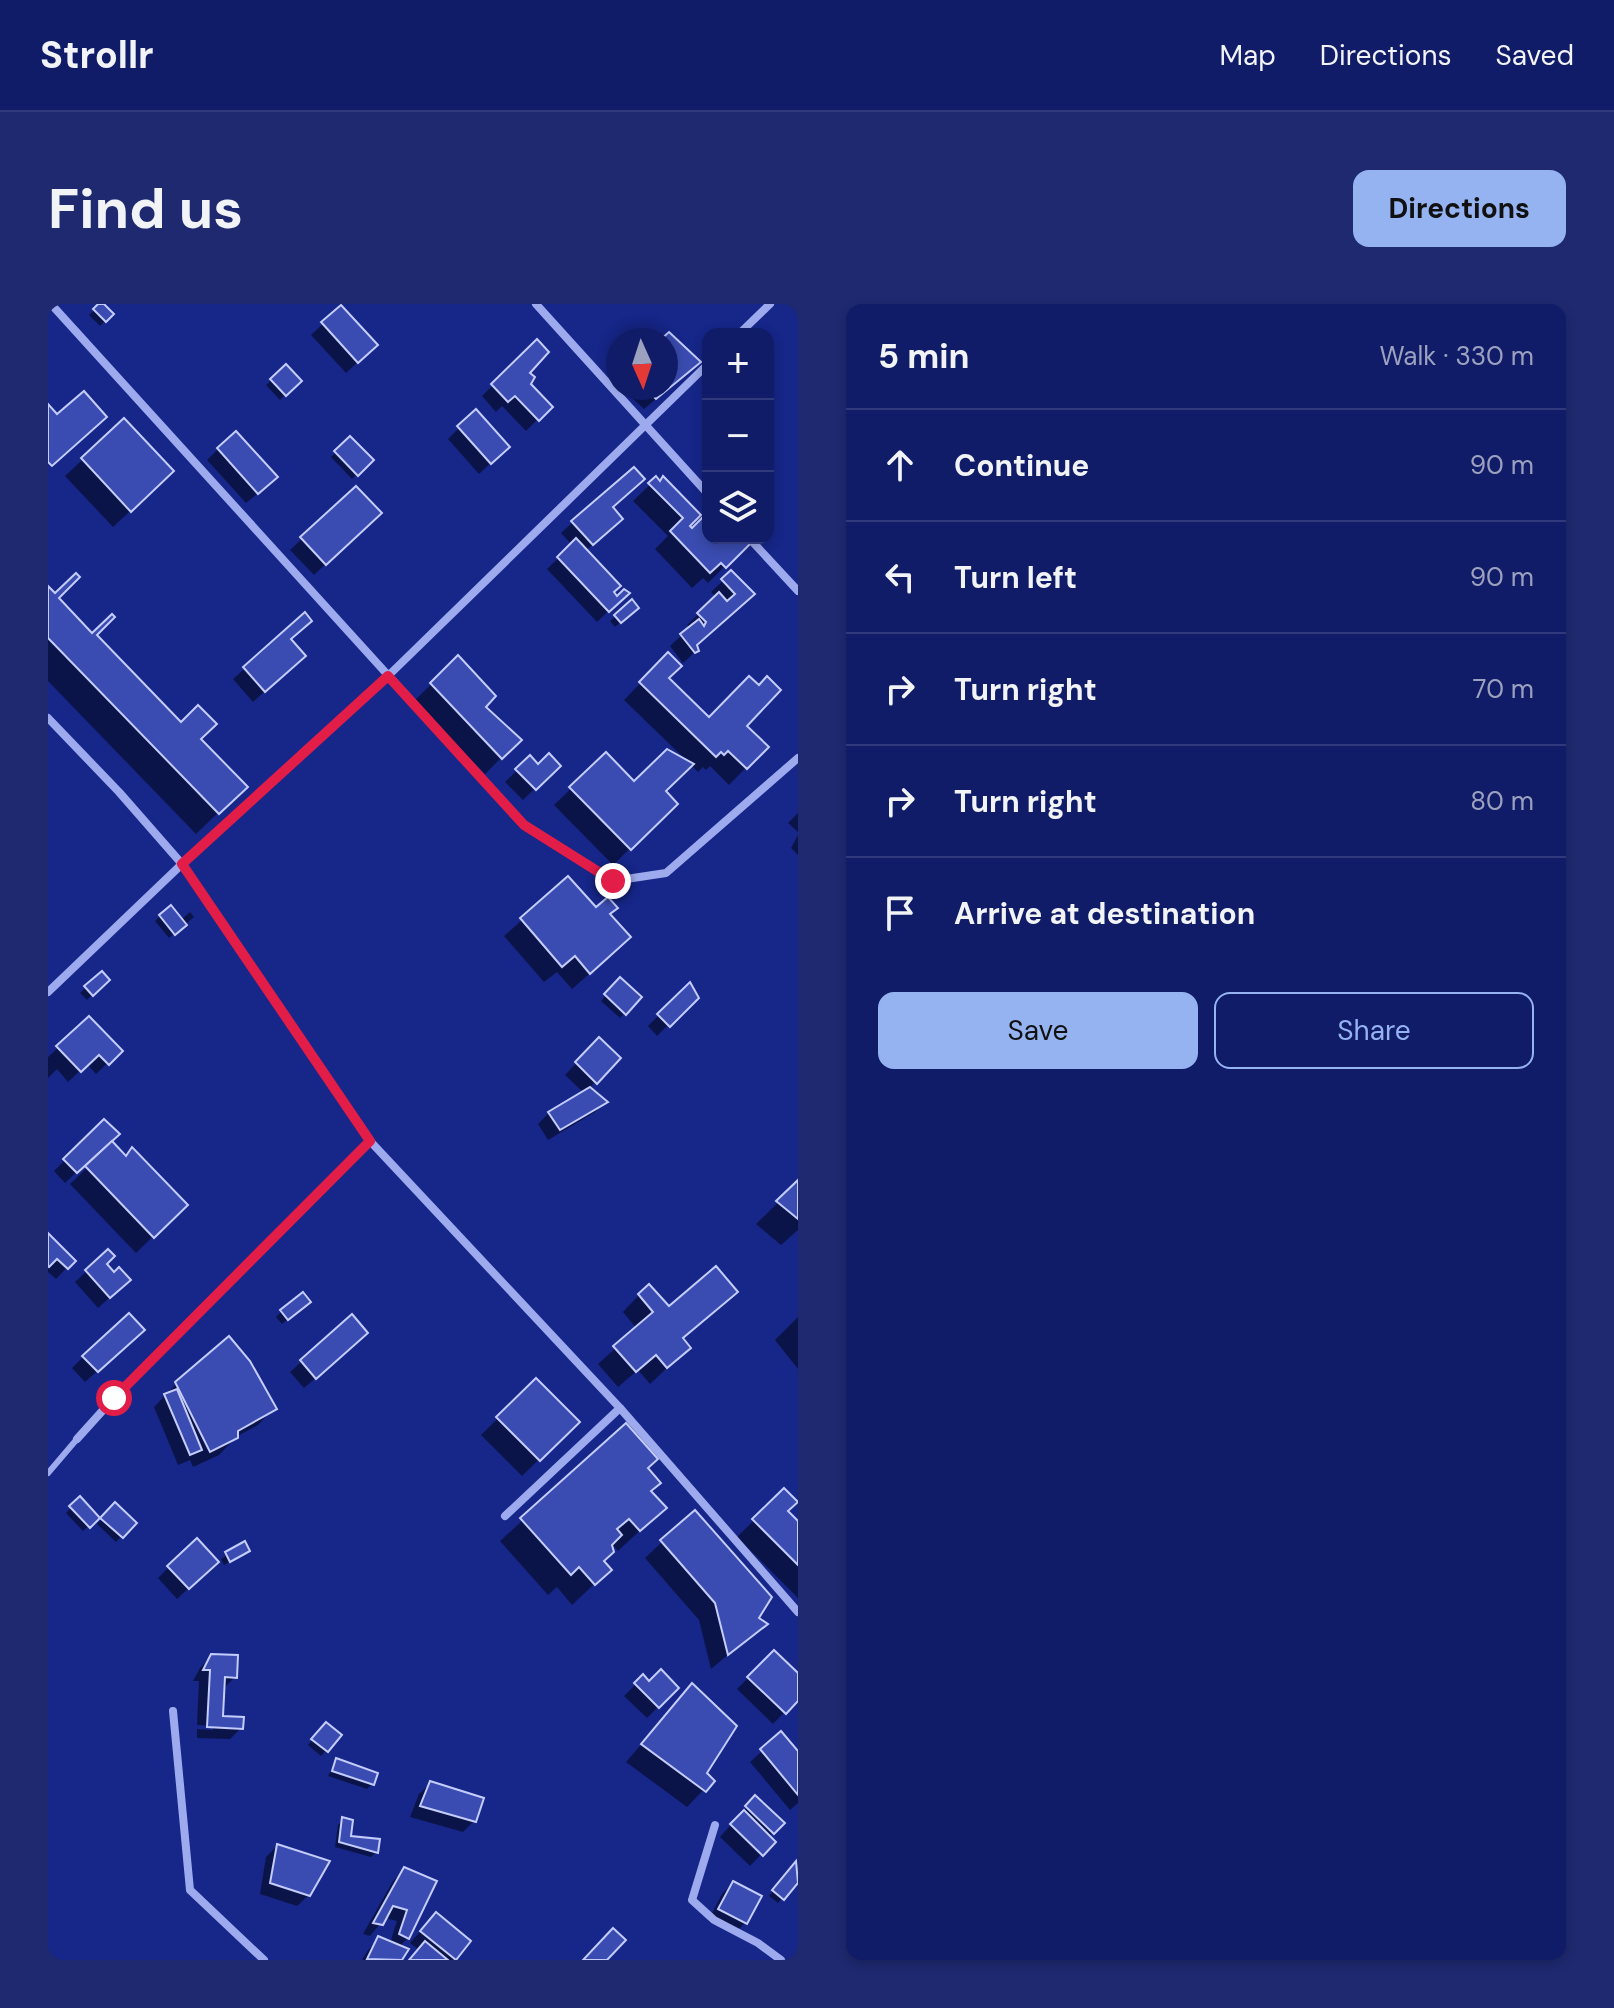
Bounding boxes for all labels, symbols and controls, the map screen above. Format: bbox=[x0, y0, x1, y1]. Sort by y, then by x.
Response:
text: Strollr bbox=[40, 30, 154, 80]
text: Map bbox=[1219, 37, 1276, 74]
text: Directions bbox=[1320, 37, 1452, 74]
text: Saved bbox=[1496, 37, 1574, 74]
button: Directions bbox=[1353, 170, 1566, 247]
text: Find us bbox=[48, 172, 243, 245]
north arrow bbox=[606, 328, 678, 400]
map controls bbox=[702, 328, 774, 544]
button: + bbox=[702, 328, 774, 400]
text: 5 min bbox=[878, 334, 969, 379]
text: Walk · 330 m bbox=[1379, 339, 1534, 373]
button: − bbox=[702, 400, 774, 472]
icon: ahead bbox=[878, 443, 922, 487]
text: Continue bbox=[954, 446, 1089, 485]
text: 90 m bbox=[1470, 448, 1534, 482]
button: layers bbox=[702, 472, 774, 544]
icon: left bbox=[878, 555, 922, 599]
text: Turn left bbox=[954, 558, 1077, 597]
text: 90 m bbox=[1470, 560, 1534, 594]
icon: right bbox=[878, 667, 922, 711]
text: Turn right bbox=[954, 670, 1097, 709]
text: 70 m bbox=[1473, 672, 1534, 706]
icon: right bbox=[878, 779, 922, 823]
text: Turn right bbox=[954, 782, 1097, 821]
text: 80 m bbox=[1470, 784, 1534, 818]
route end bbox=[595, 863, 631, 899]
icon: arrive bbox=[878, 891, 922, 935]
text: Arrive at destination bbox=[954, 894, 1255, 933]
button: Save bbox=[878, 992, 1198, 1069]
button: Share bbox=[1214, 992, 1534, 1069]
route start bbox=[96, 1380, 132, 1416]

